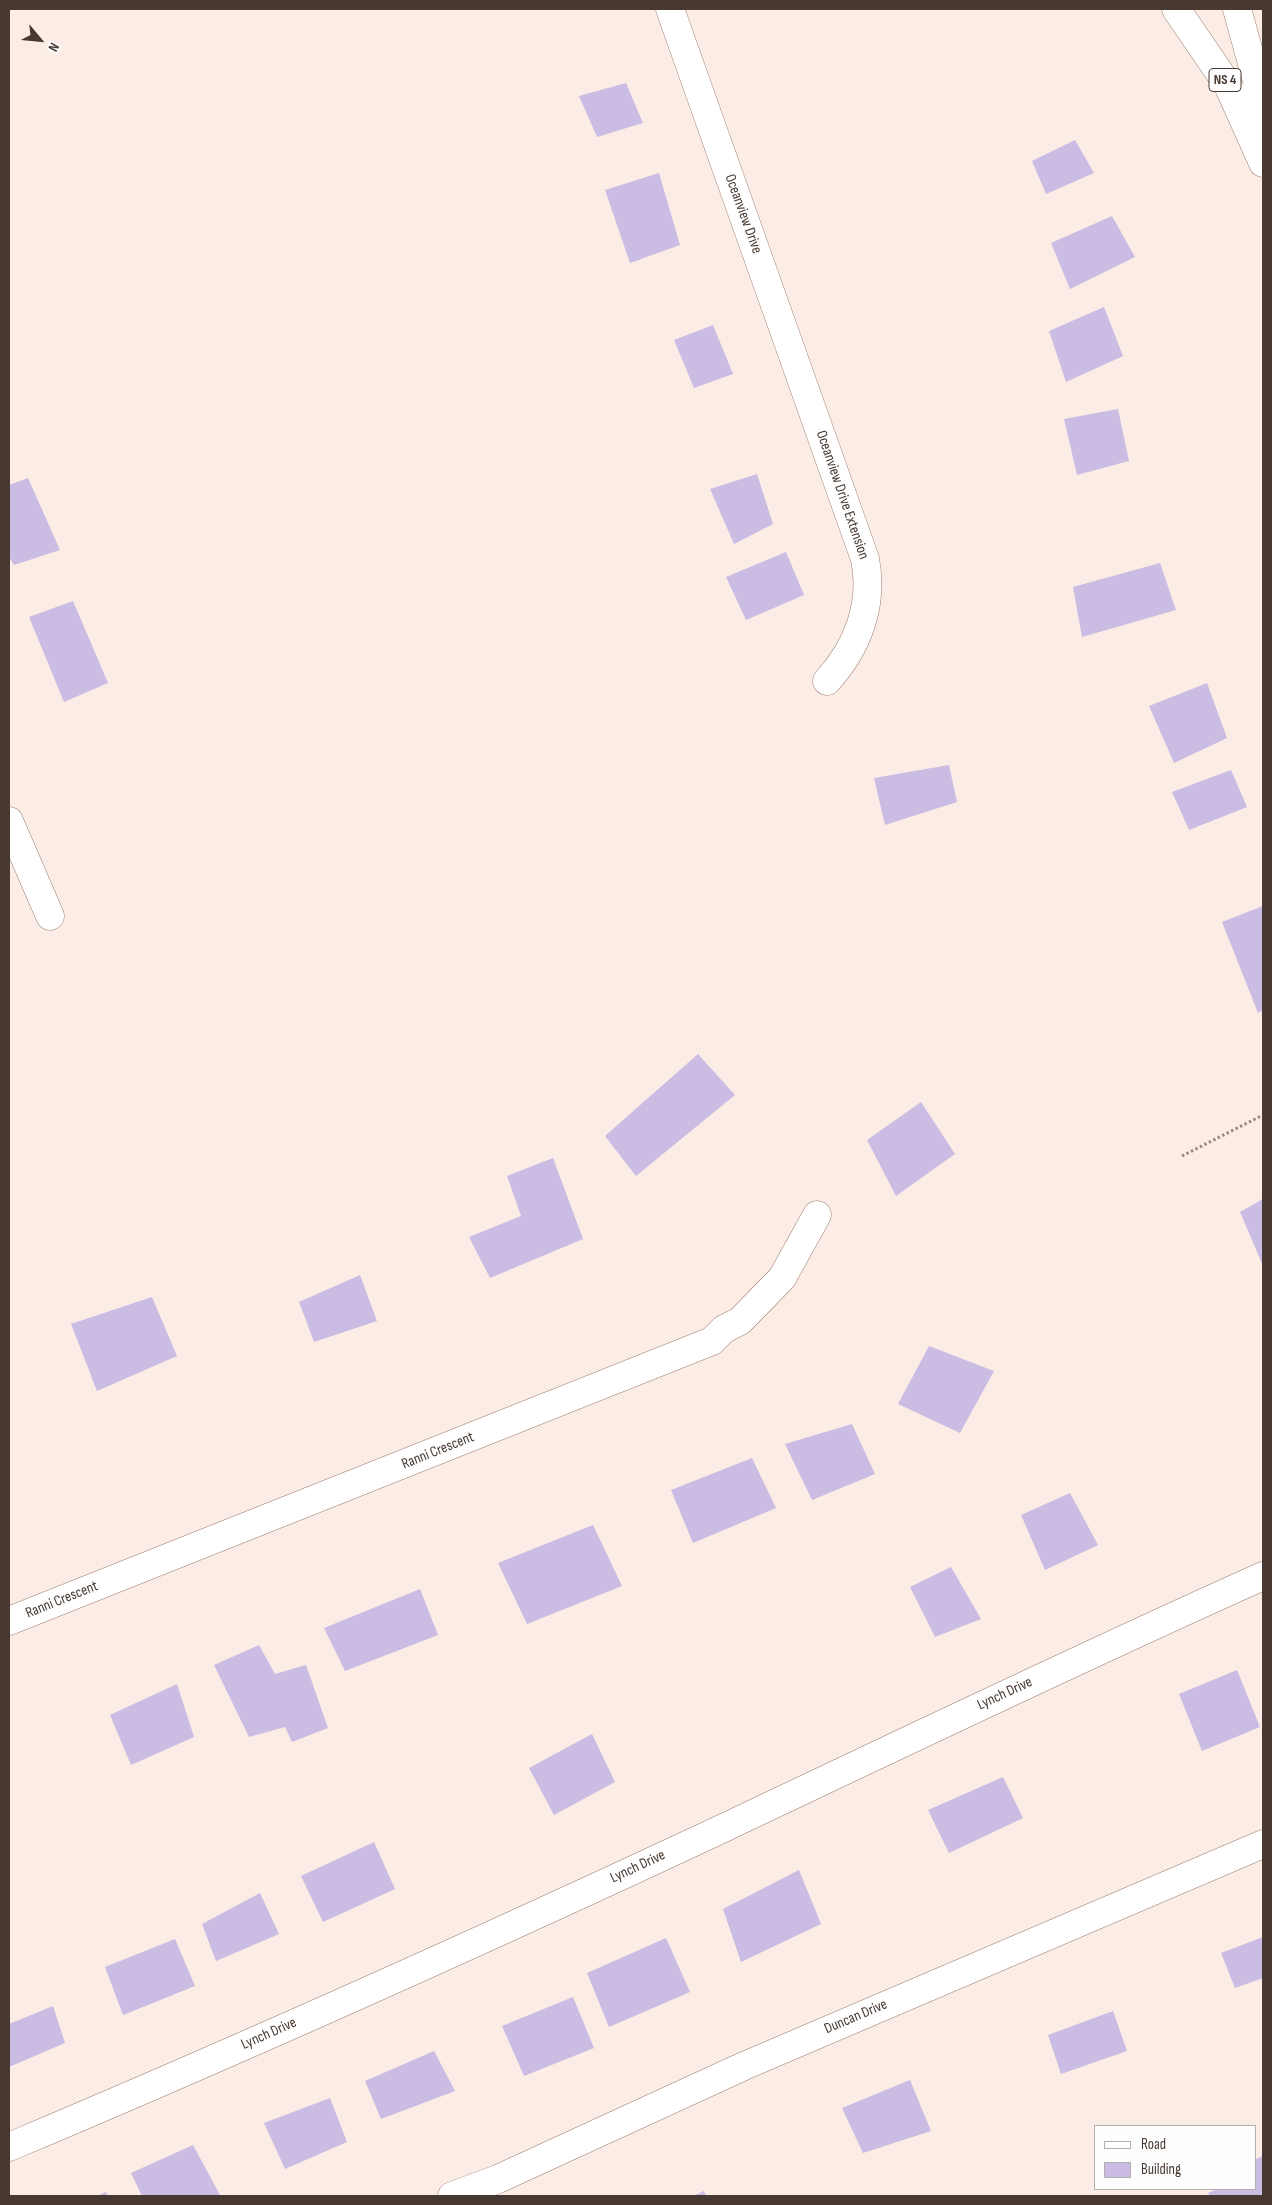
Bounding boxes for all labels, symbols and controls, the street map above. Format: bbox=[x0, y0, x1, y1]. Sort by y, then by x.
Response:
north arrow bbox=[15, 15, 65, 65]
text: N bbox=[44, 40, 63, 55]
road number: NS 4 bbox=[1209, 68, 1241, 92]
street label: Oceanview Drive bbox=[720, 172, 766, 256]
street label: Oceanview Drive Extension bbox=[812, 428, 872, 562]
street label: Ranni Crescent bbox=[399, 1428, 477, 1474]
street label: Ranni Crescent bbox=[23, 1577, 101, 1623]
street label: Lynch Drive bbox=[975, 1674, 1035, 1714]
street label: Lynch Drive bbox=[608, 1847, 668, 1887]
street label: Duncan Drive bbox=[822, 1996, 890, 2038]
street label: Lynch Drive bbox=[239, 2014, 299, 2054]
legend bbox=[1094, 2125, 1257, 2190]
text: Road bbox=[1141, 2135, 1166, 2154]
text: Building bbox=[1141, 2160, 1181, 2179]

